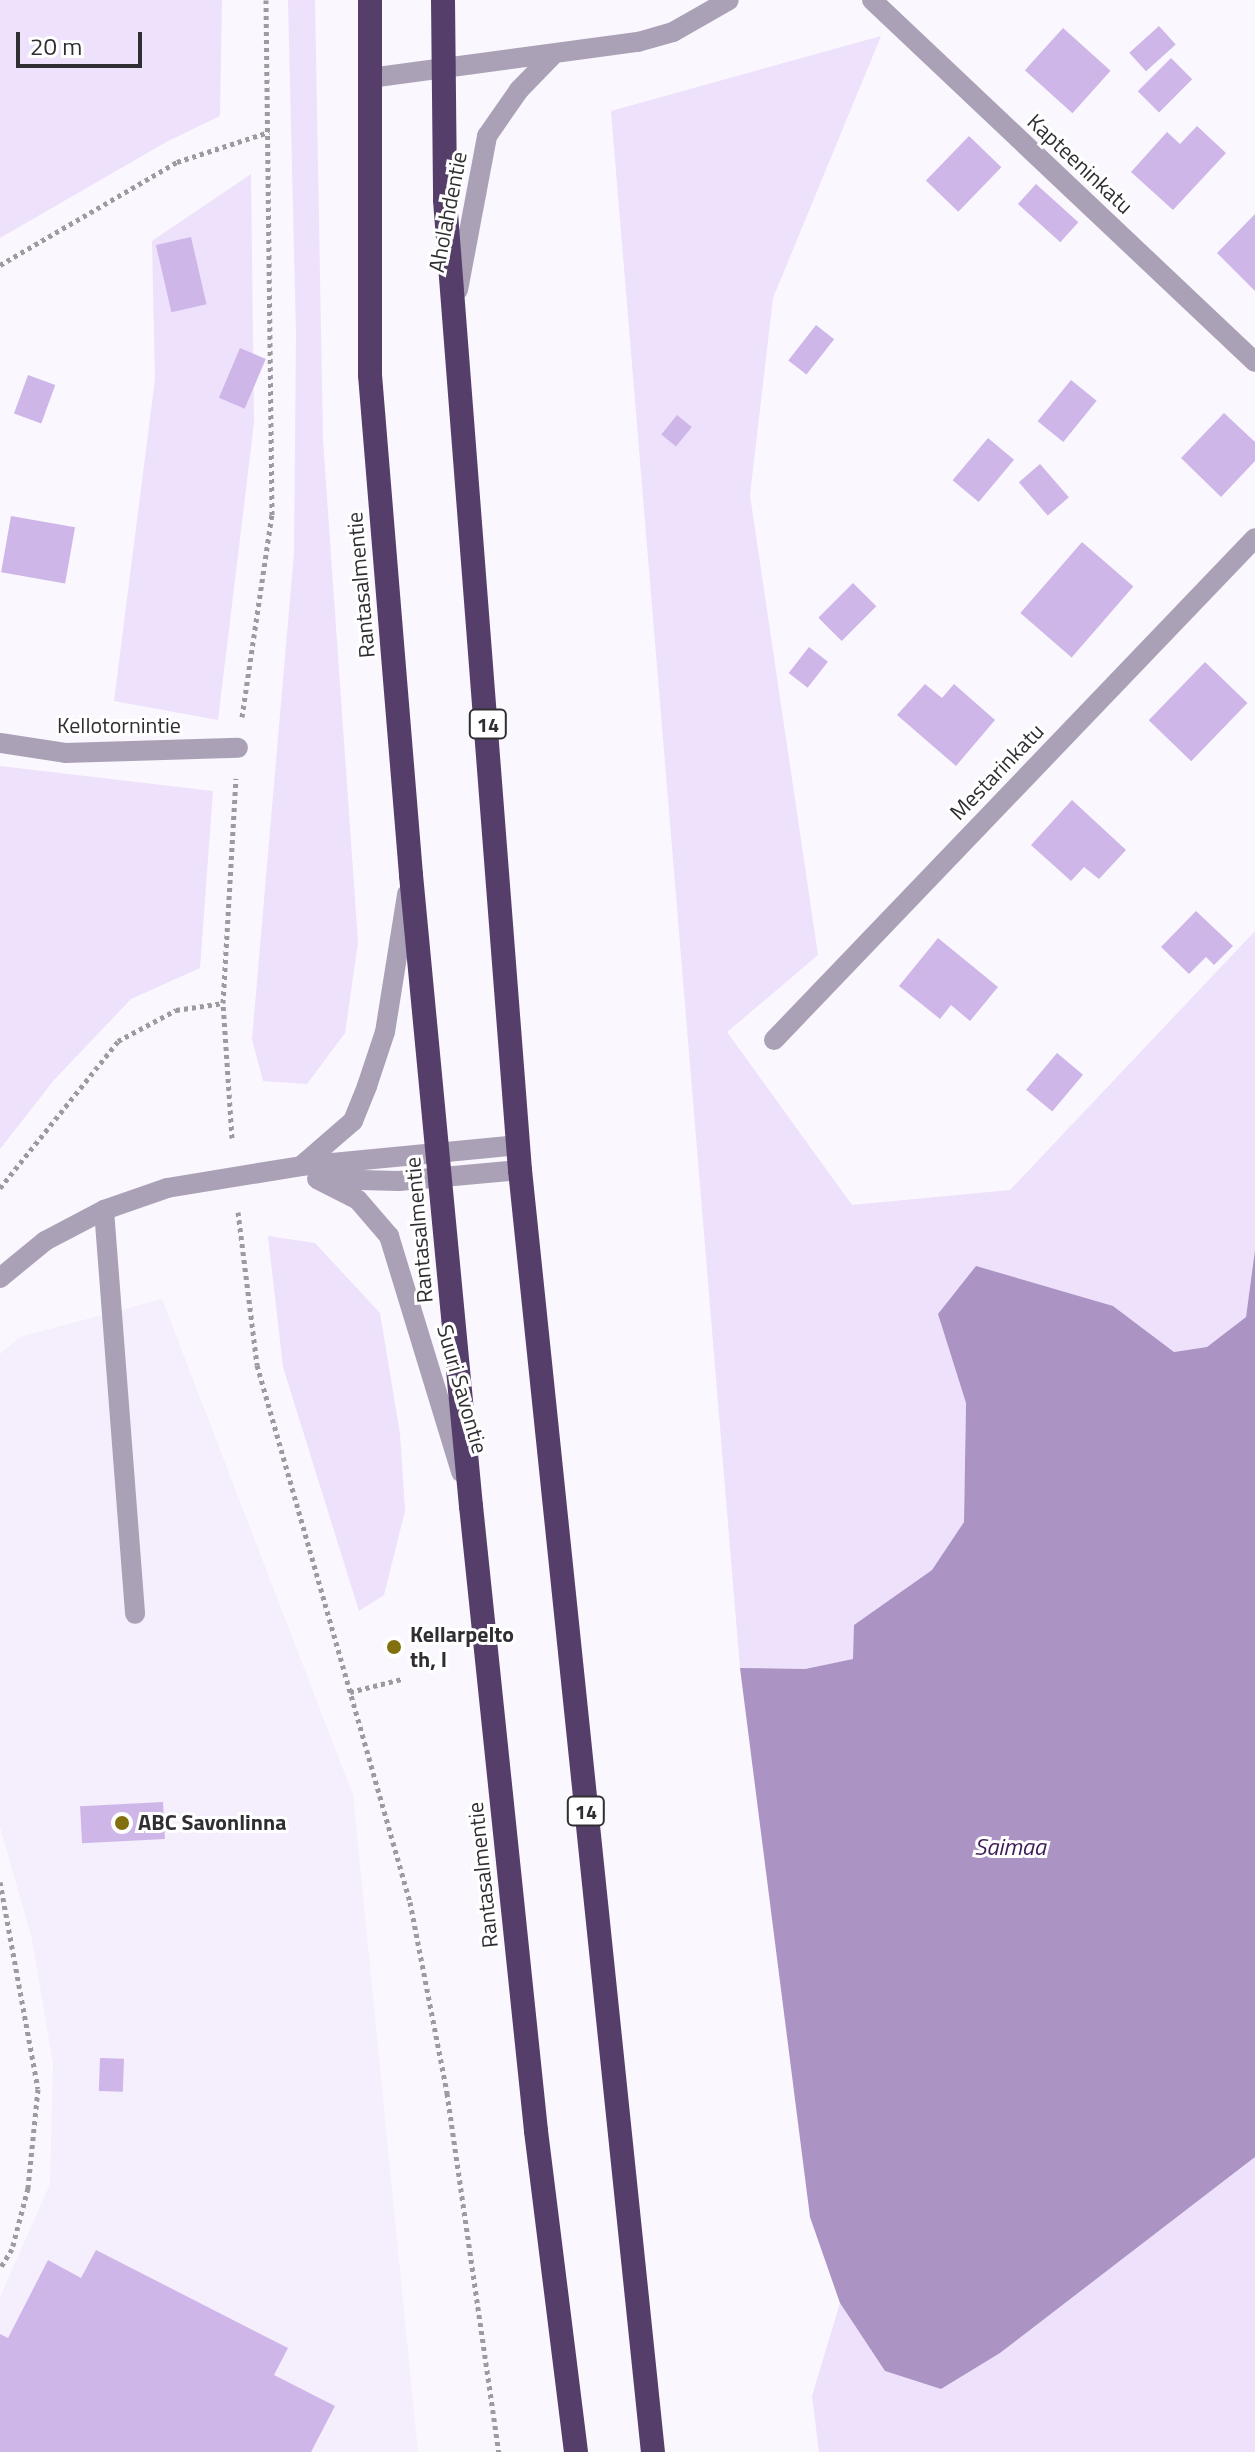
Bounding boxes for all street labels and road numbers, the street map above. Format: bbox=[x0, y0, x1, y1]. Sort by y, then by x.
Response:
street label: Kapteeninkatu bbox=[1022, 109, 1138, 219]
street label: Aholahdentie bbox=[423, 149, 473, 275]
street label: Rantasalmentie bbox=[341, 511, 381, 659]
road number: 14 bbox=[468, 708, 508, 740]
street label: Kellotornintie bbox=[57, 713, 181, 739]
street label: Mestarinkatu bbox=[945, 718, 1049, 826]
street label: Rantasalmentie bbox=[399, 1156, 439, 1304]
street label: Suuri Savontie bbox=[431, 1322, 493, 1456]
road number: 14 bbox=[566, 1795, 606, 1827]
street label: Rantasalmentie bbox=[462, 1801, 504, 1949]

